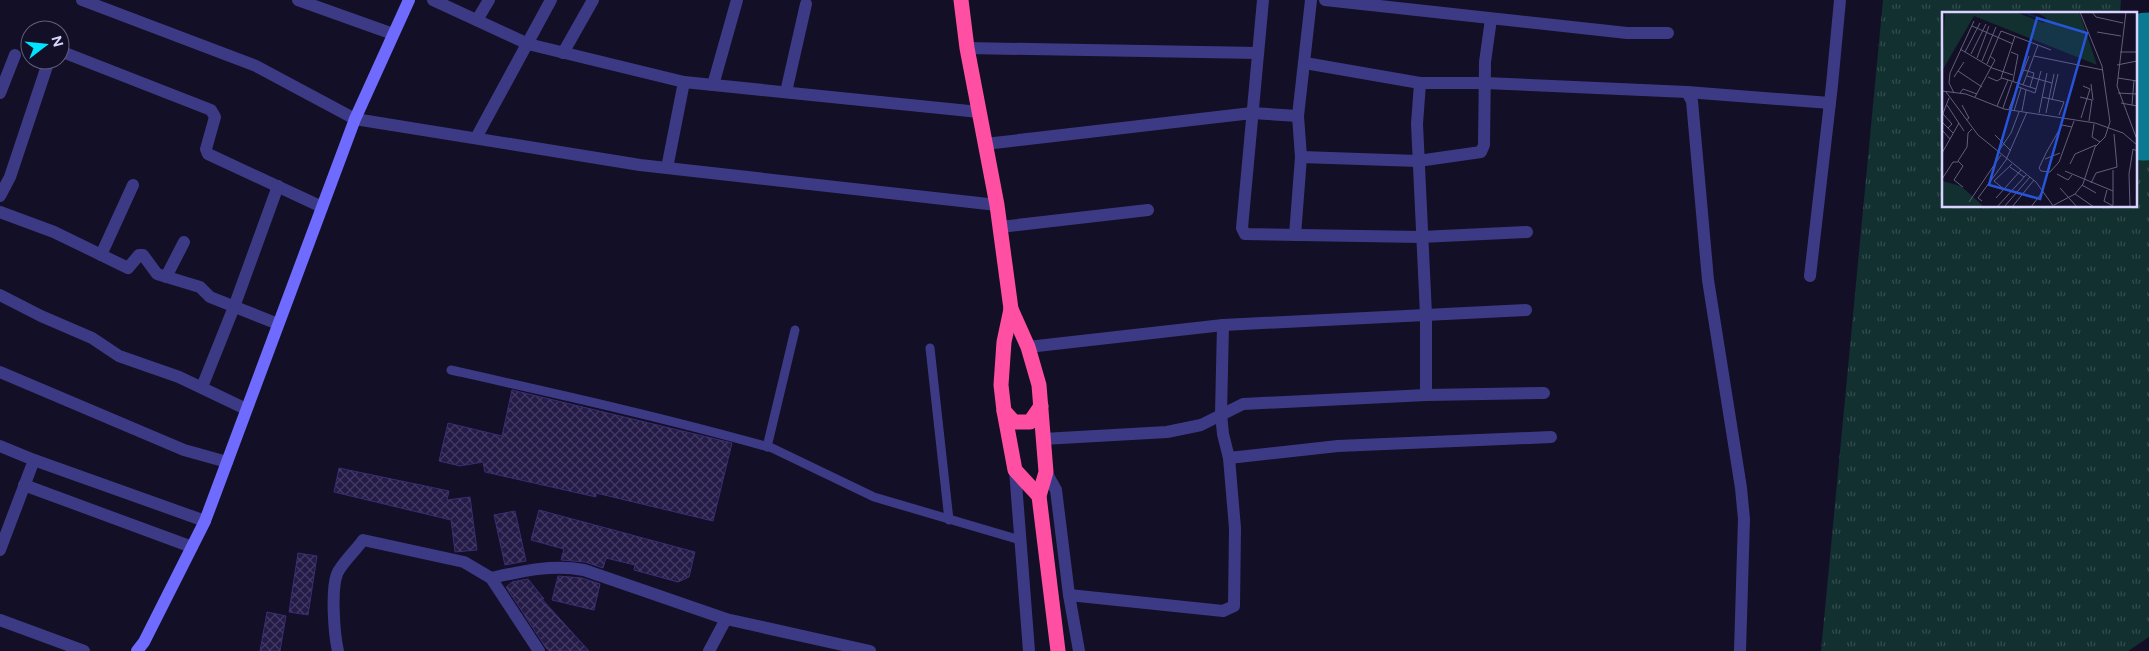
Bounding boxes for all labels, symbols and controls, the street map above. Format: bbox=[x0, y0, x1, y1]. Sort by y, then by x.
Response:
inset map bbox=[1942, 12, 2136, 208]
north arrow bbox=[20, 20, 70, 70]
text: N bbox=[47, 34, 67, 49]

